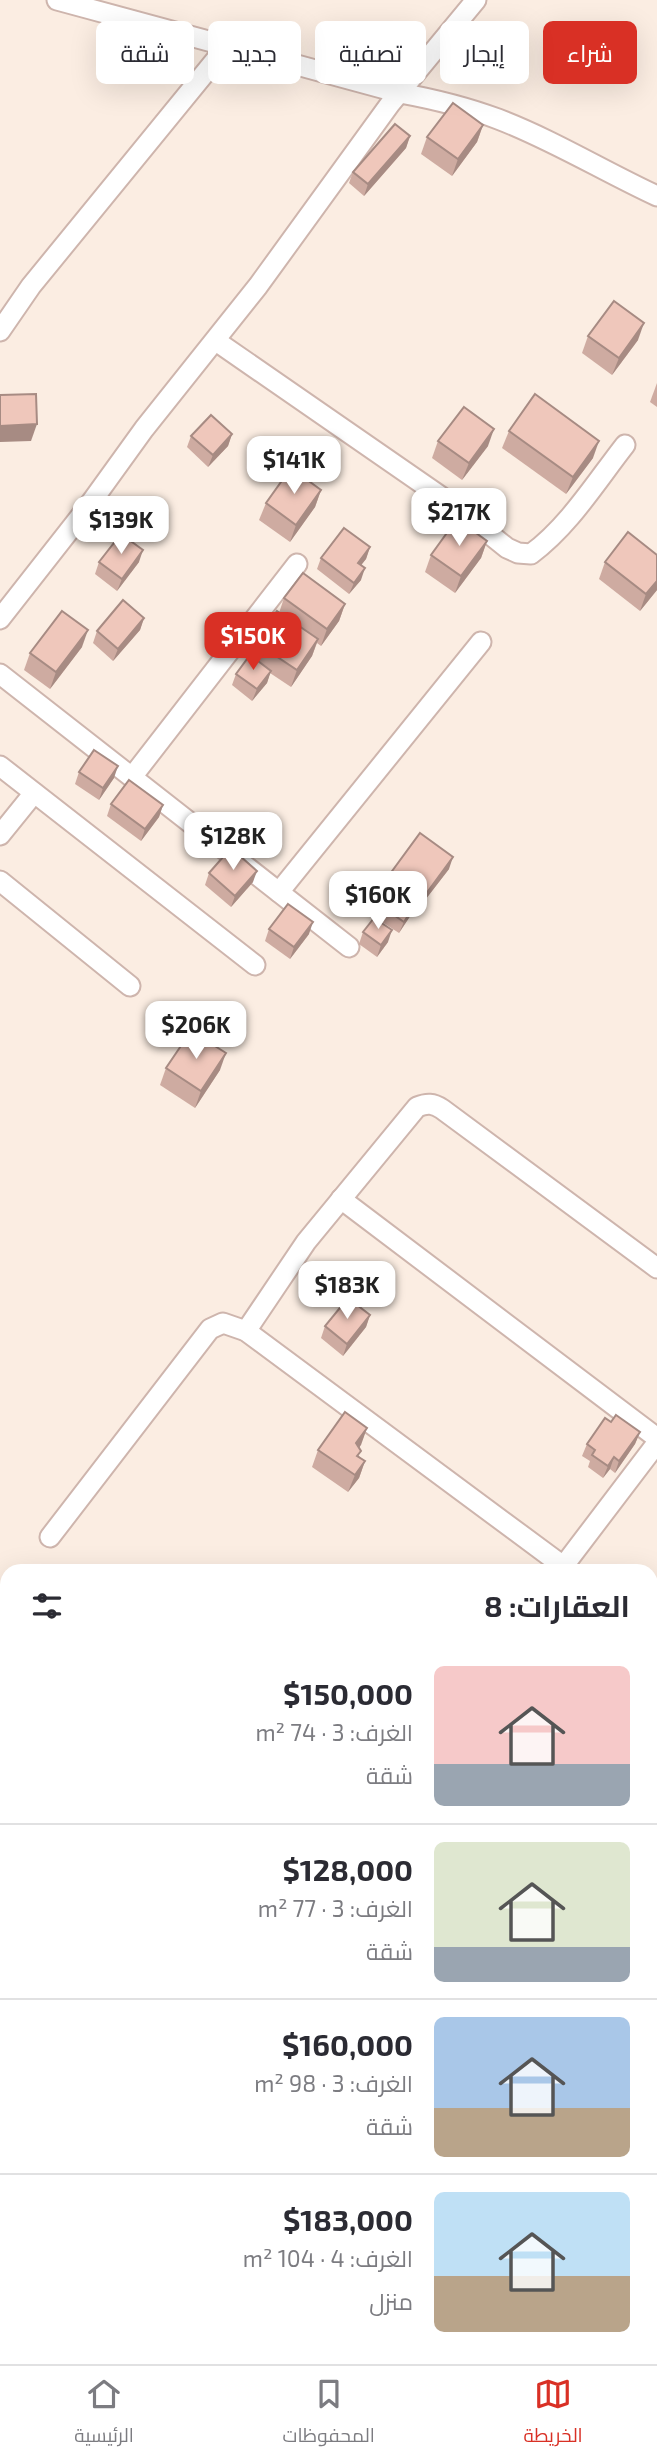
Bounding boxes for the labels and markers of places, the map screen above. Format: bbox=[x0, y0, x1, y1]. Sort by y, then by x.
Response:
pin: $141K bbox=[245, 436, 343, 496]
pin: $217K bbox=[410, 489, 508, 548]
pin: $139K bbox=[72, 496, 170, 556]
pin: $150K bbox=[204, 612, 302, 672]
pin: $128K bbox=[184, 812, 282, 872]
pin: $160K bbox=[329, 872, 427, 931]
pin: $206K bbox=[147, 1002, 245, 1061]
pin: $183K bbox=[298, 1262, 396, 1321]

